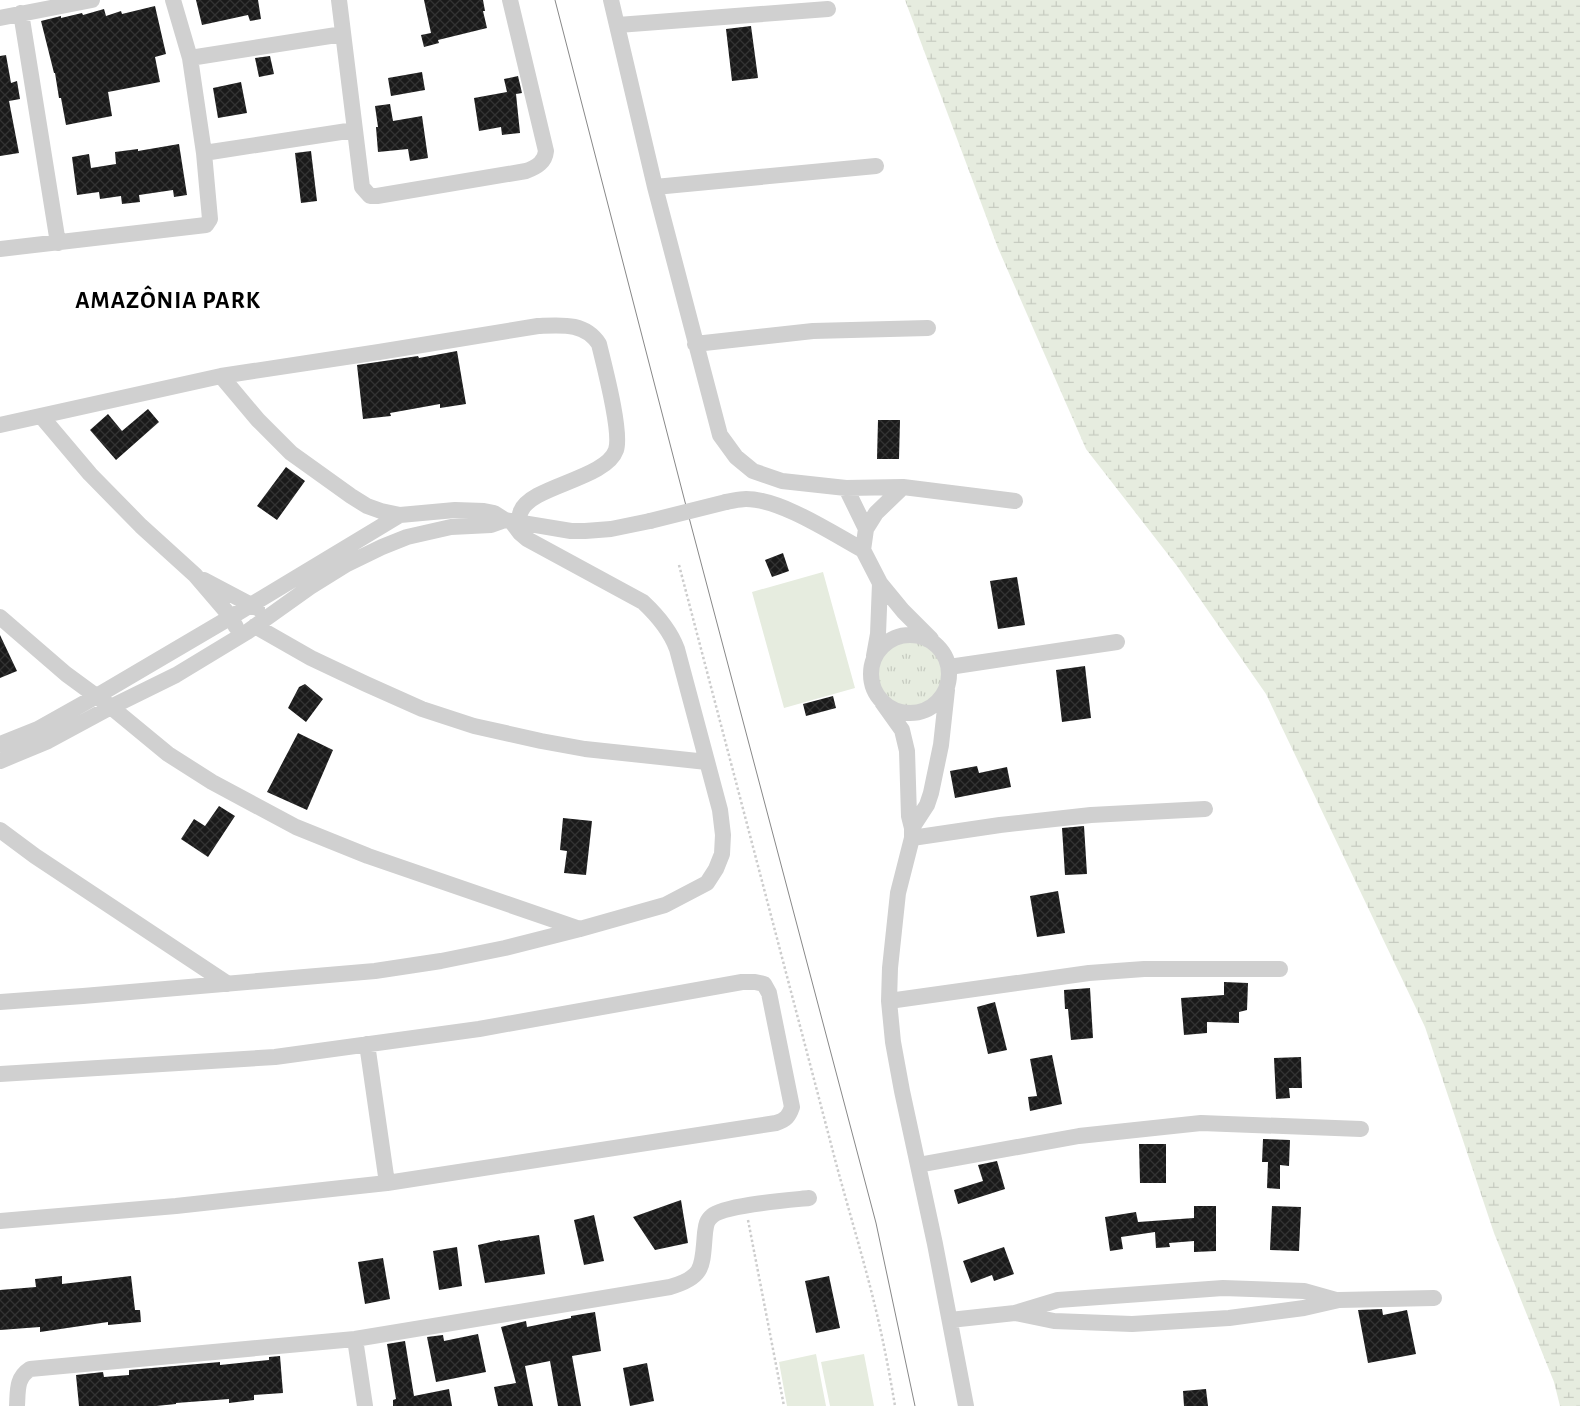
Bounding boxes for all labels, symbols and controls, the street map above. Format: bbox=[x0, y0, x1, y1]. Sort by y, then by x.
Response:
district label: AMAZÔNIA PARK bbox=[75, 285, 261, 313]

